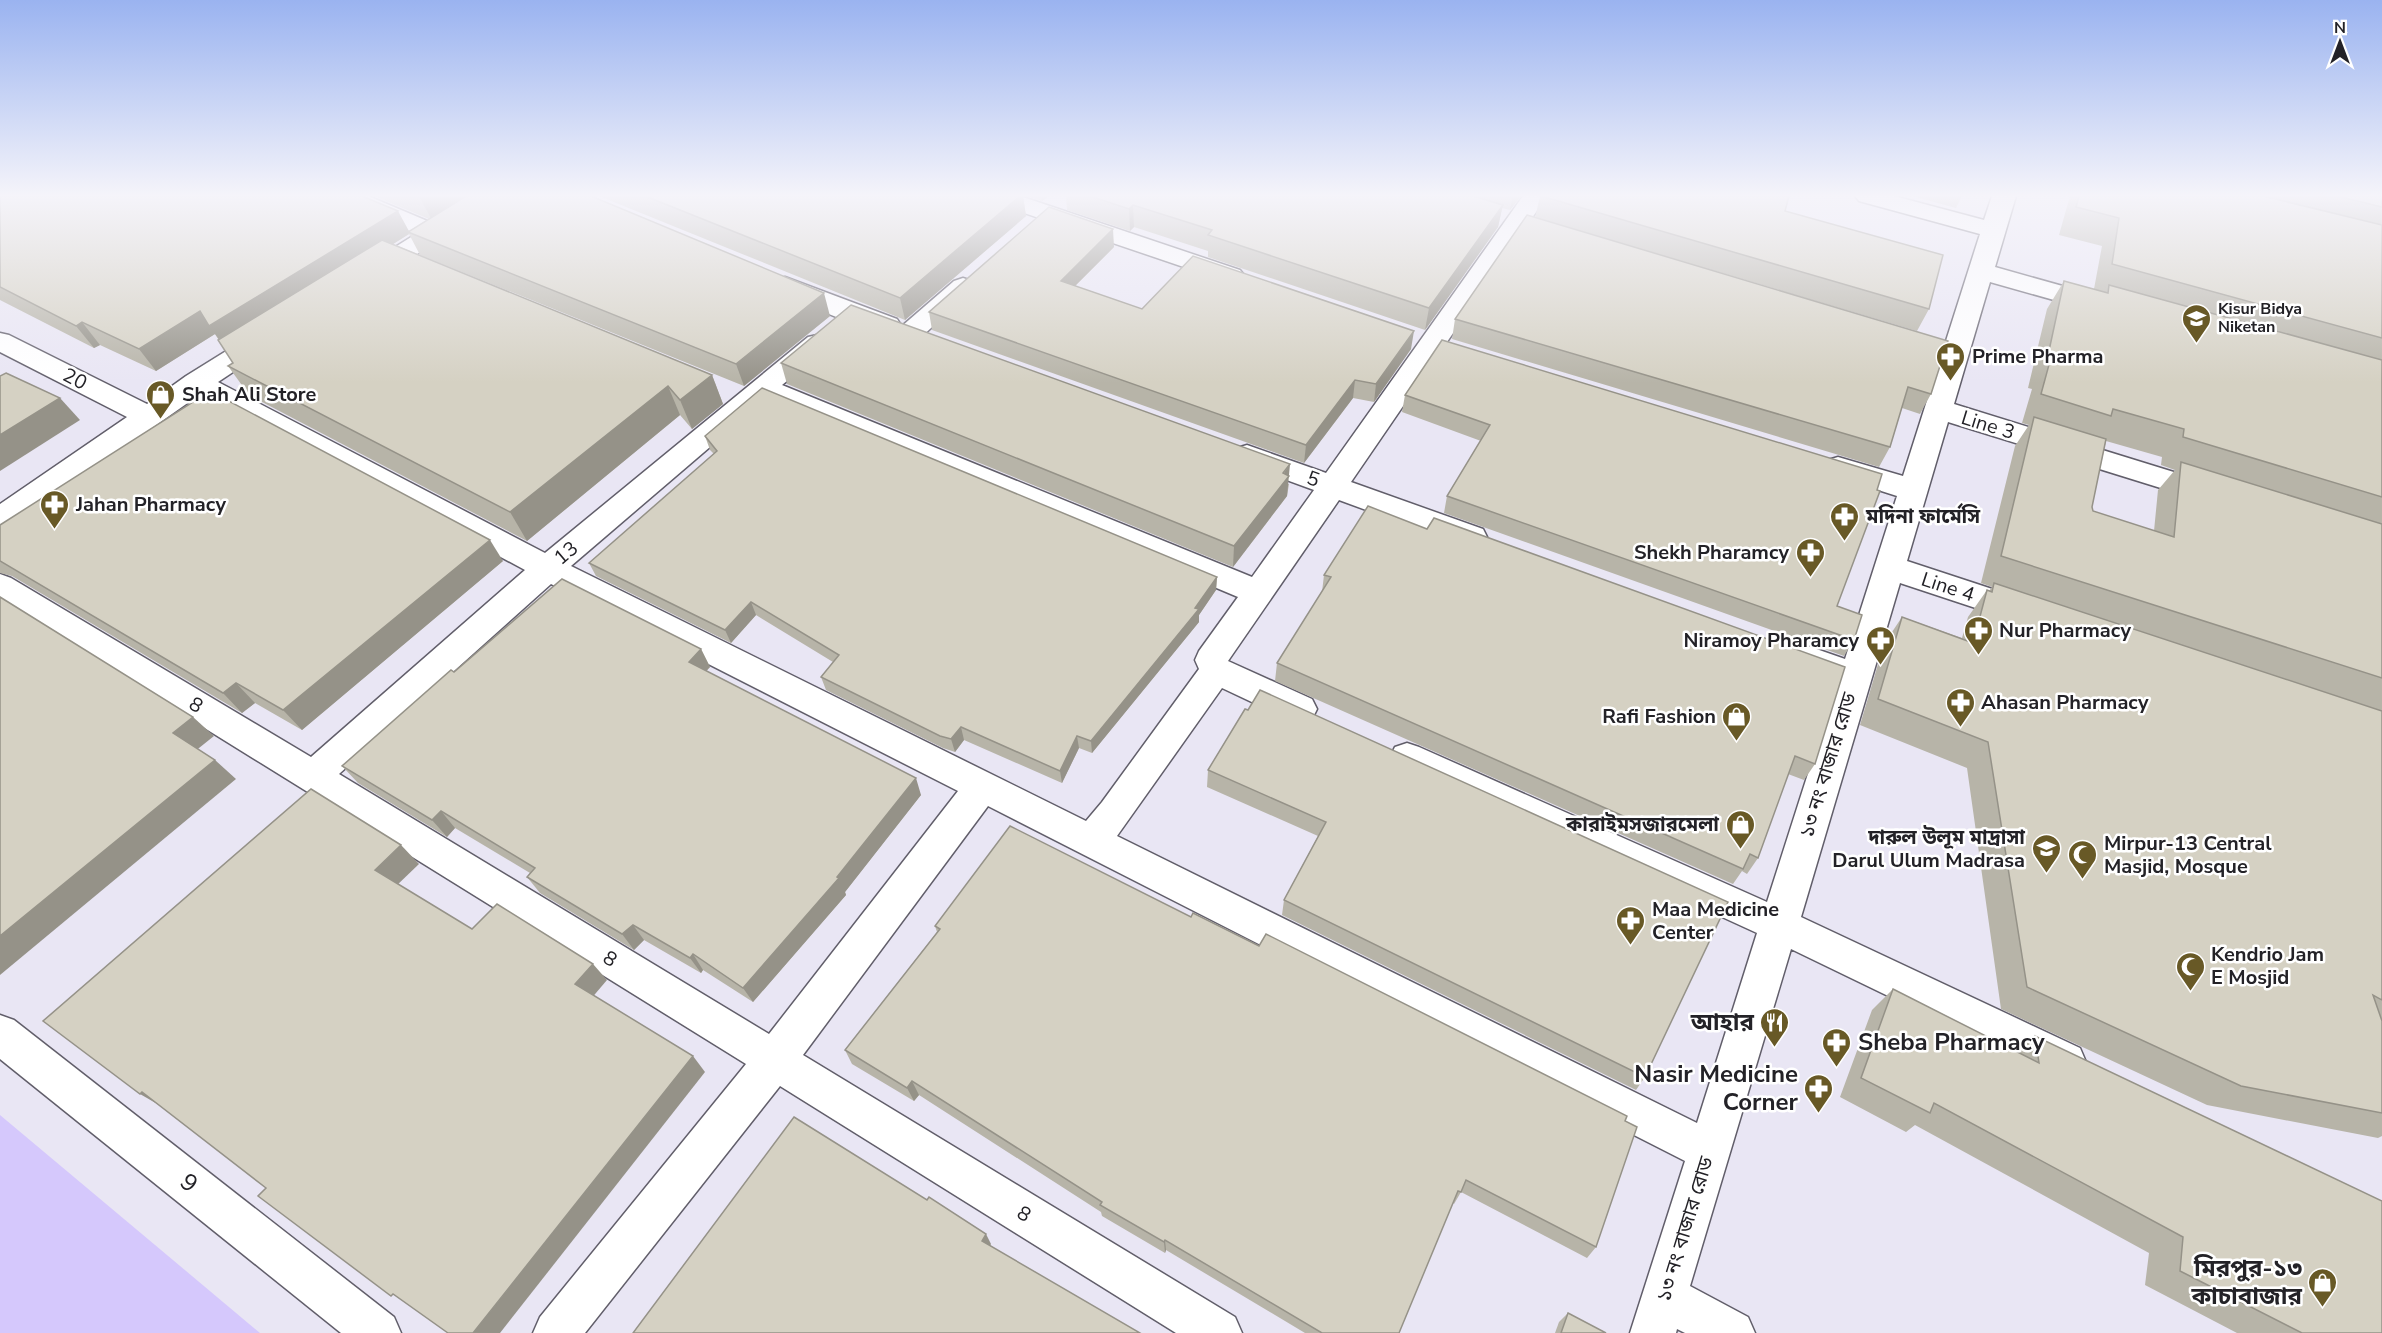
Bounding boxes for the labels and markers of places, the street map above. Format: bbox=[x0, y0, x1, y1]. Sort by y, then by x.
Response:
place label: Kisur Bidya Niketan bbox=[2218, 298, 2302, 338]
school or university icon: Kisur Bidya Niketan bbox=[2181, 302, 2213, 344]
pharmacy icon: Prime Pharma bbox=[1935, 340, 1967, 382]
place label: Prime Pharma bbox=[1972, 343, 2104, 370]
shop icon: Shah Ali Store bbox=[145, 378, 177, 420]
place label: Shah Ali Store bbox=[182, 381, 316, 408]
pharmacy icon: Jahan Pharmacy bbox=[39, 488, 71, 530]
place label: Jahan Pharmacy bbox=[75, 491, 226, 518]
pharmacy icon: মদিনা ফার্মেসি bbox=[1829, 500, 1861, 542]
place label: মদিনা ফার্মেসি bbox=[1865, 503, 1981, 530]
pharmacy icon: Shekh Pharamcy bbox=[1794, 536, 1826, 578]
place label: Shekh Pharamcy bbox=[1634, 539, 1789, 566]
pharmacy icon: Nur Pharmacy bbox=[1962, 614, 1994, 656]
place label: Nur Pharmacy bbox=[1999, 617, 2131, 644]
pharmacy icon: Niramoy Pharamcy bbox=[1864, 624, 1896, 666]
place label: Niramoy Pharamcy bbox=[1683, 627, 1859, 654]
pharmacy icon: Ahasan Pharmacy bbox=[1944, 686, 1976, 728]
place label: Ahasan Pharmacy bbox=[1981, 689, 2149, 716]
shop icon: Rafi Fashion bbox=[1721, 700, 1753, 742]
place label: Rafi Fashion bbox=[1602, 703, 1716, 730]
shop icon: কারাইমসজারমেলা bbox=[1724, 808, 1756, 850]
place label: কারাইমসজারমেলা bbox=[1565, 811, 1719, 838]
place label: দারুল উলূম মাদ্রাসা Darul Ulum Madrasa bbox=[1832, 824, 2025, 874]
place label: Mirpur-13 Central Masjid, Mosque bbox=[2104, 830, 2272, 880]
school or university icon: দারুল উলূম মাদ্রাসা Darul Ulum Madrasa bbox=[2030, 832, 2062, 874]
mosque icon: Mirpur-13 Central Masjid, Mosque bbox=[2067, 838, 2099, 880]
place label: Maa Medicine Center bbox=[1652, 896, 1779, 946]
pharmacy icon: Maa Medicine Center bbox=[1615, 904, 1647, 946]
place label: Kendrio Jam E Mosjid bbox=[2211, 941, 2324, 991]
mosque icon: Kendrio Jam E Mosjid bbox=[2174, 950, 2206, 992]
place label: আহার bbox=[1690, 1006, 1755, 1038]
restaurant icon: আহার bbox=[1759, 1006, 1791, 1048]
pharmacy icon: Sheba Pharmacy bbox=[1821, 1026, 1853, 1068]
place label: Sheba Pharmacy bbox=[1858, 1026, 2045, 1058]
place label: Nasir Medicine Corner bbox=[1634, 1058, 1799, 1118]
pharmacy icon: Nasir Medicine Corner bbox=[1803, 1072, 1835, 1114]
place label: মিরপুর-১৩ কাচাবাজার bbox=[2190, 1252, 2303, 1312]
shop icon: মিরপুর-১৩ কাচাবাজার bbox=[2307, 1266, 2339, 1308]

